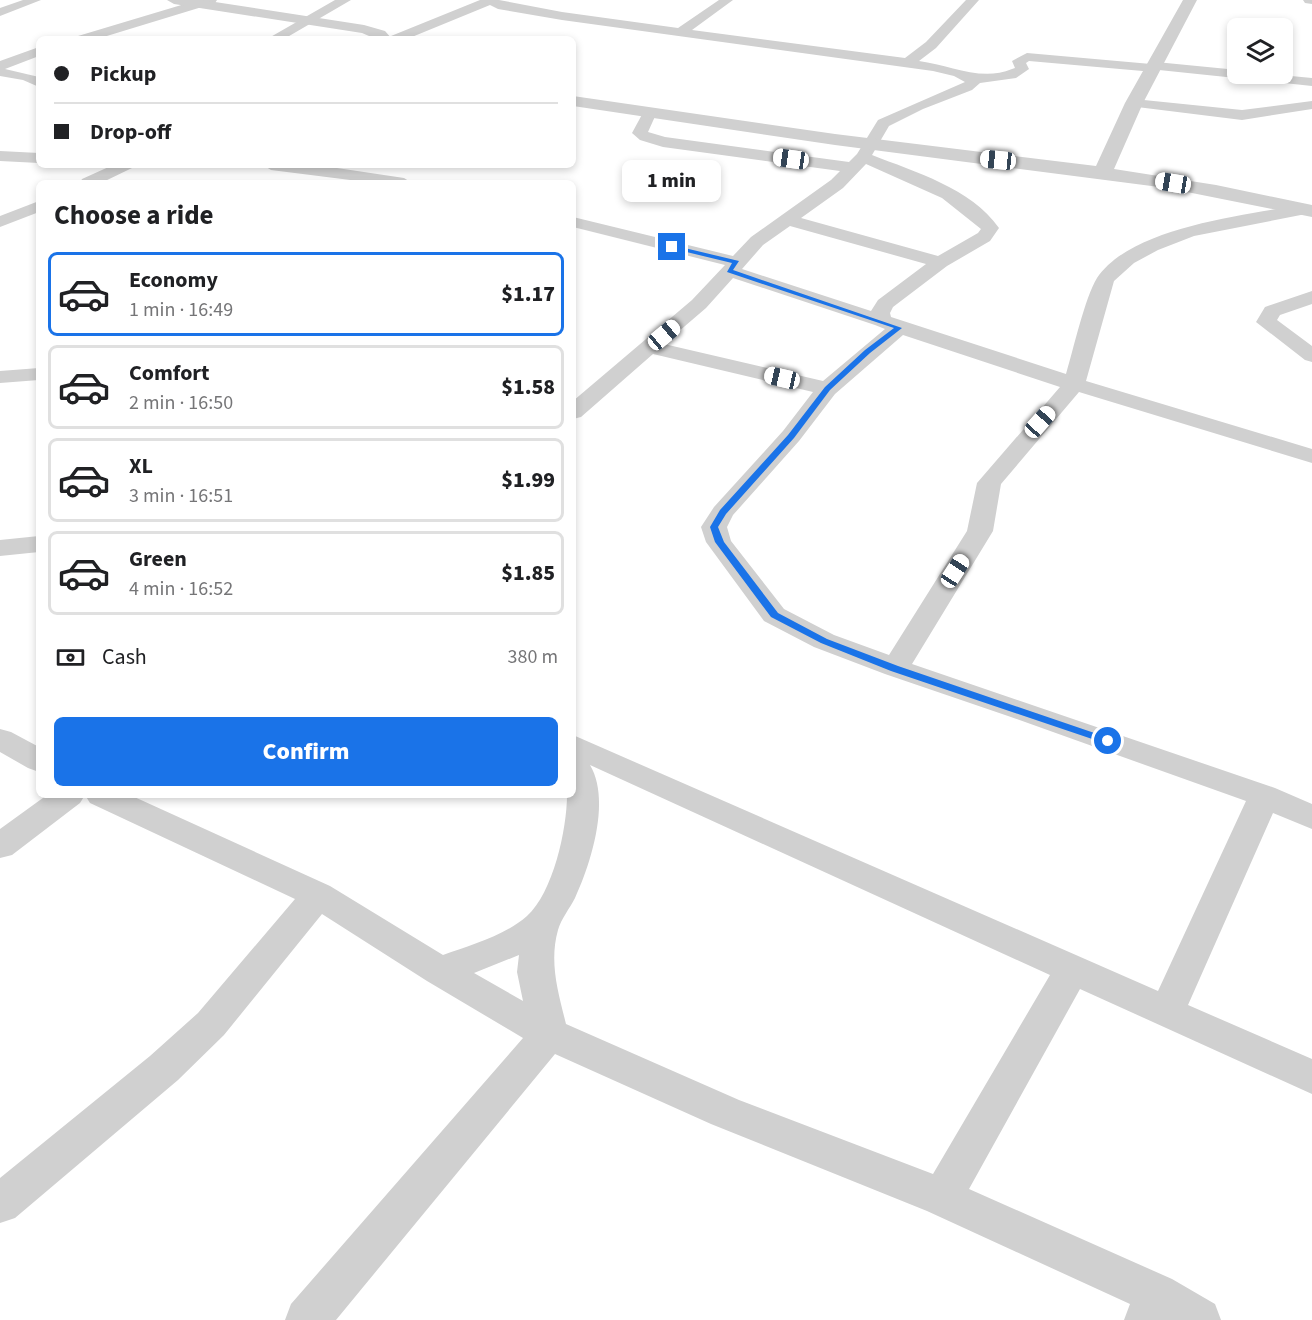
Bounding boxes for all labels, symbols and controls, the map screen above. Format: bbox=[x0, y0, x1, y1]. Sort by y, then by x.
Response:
map controls bbox=[1227, 18, 1293, 84]
button: layers bbox=[1227, 18, 1293, 84]
text: Pickup bbox=[90, 58, 156, 90]
text: Drop-off bbox=[90, 116, 171, 148]
car bbox=[772, 148, 810, 170]
car bbox=[979, 149, 1017, 171]
callout: 1 min bbox=[622, 160, 722, 202]
text: 1 min bbox=[647, 167, 696, 195]
car bbox=[1154, 171, 1192, 195]
text: Choose a ride bbox=[54, 196, 214, 235]
route end bbox=[658, 233, 685, 260]
text: Economy bbox=[129, 264, 218, 296]
icon: car bbox=[57, 267, 111, 321]
text: $1.17 bbox=[501, 278, 555, 310]
text: 1 min · 16:49 bbox=[129, 296, 233, 324]
car bbox=[644, 317, 684, 353]
text: Comfort bbox=[129, 357, 210, 389]
icon: car bbox=[57, 360, 111, 414]
car bbox=[762, 365, 802, 391]
text: $1.58 bbox=[501, 371, 555, 403]
text: 2 min · 16:50 bbox=[129, 389, 233, 417]
car bbox=[1021, 403, 1059, 441]
text: XL bbox=[129, 450, 153, 482]
icon: car bbox=[57, 453, 111, 507]
text: $1.99 bbox=[501, 464, 555, 496]
text: 3 min · 16:51 bbox=[129, 482, 233, 510]
text: Green bbox=[129, 543, 187, 575]
icon: car bbox=[57, 546, 111, 600]
car bbox=[938, 551, 972, 591]
text: $1.85 bbox=[501, 557, 555, 589]
text: 4 min · 16:52 bbox=[129, 575, 233, 603]
icon: cash bbox=[54, 641, 87, 674]
text: Cash bbox=[102, 641, 147, 673]
text: 380 m bbox=[508, 643, 558, 671]
button: Confirm bbox=[54, 717, 558, 786]
route start bbox=[1094, 727, 1121, 754]

